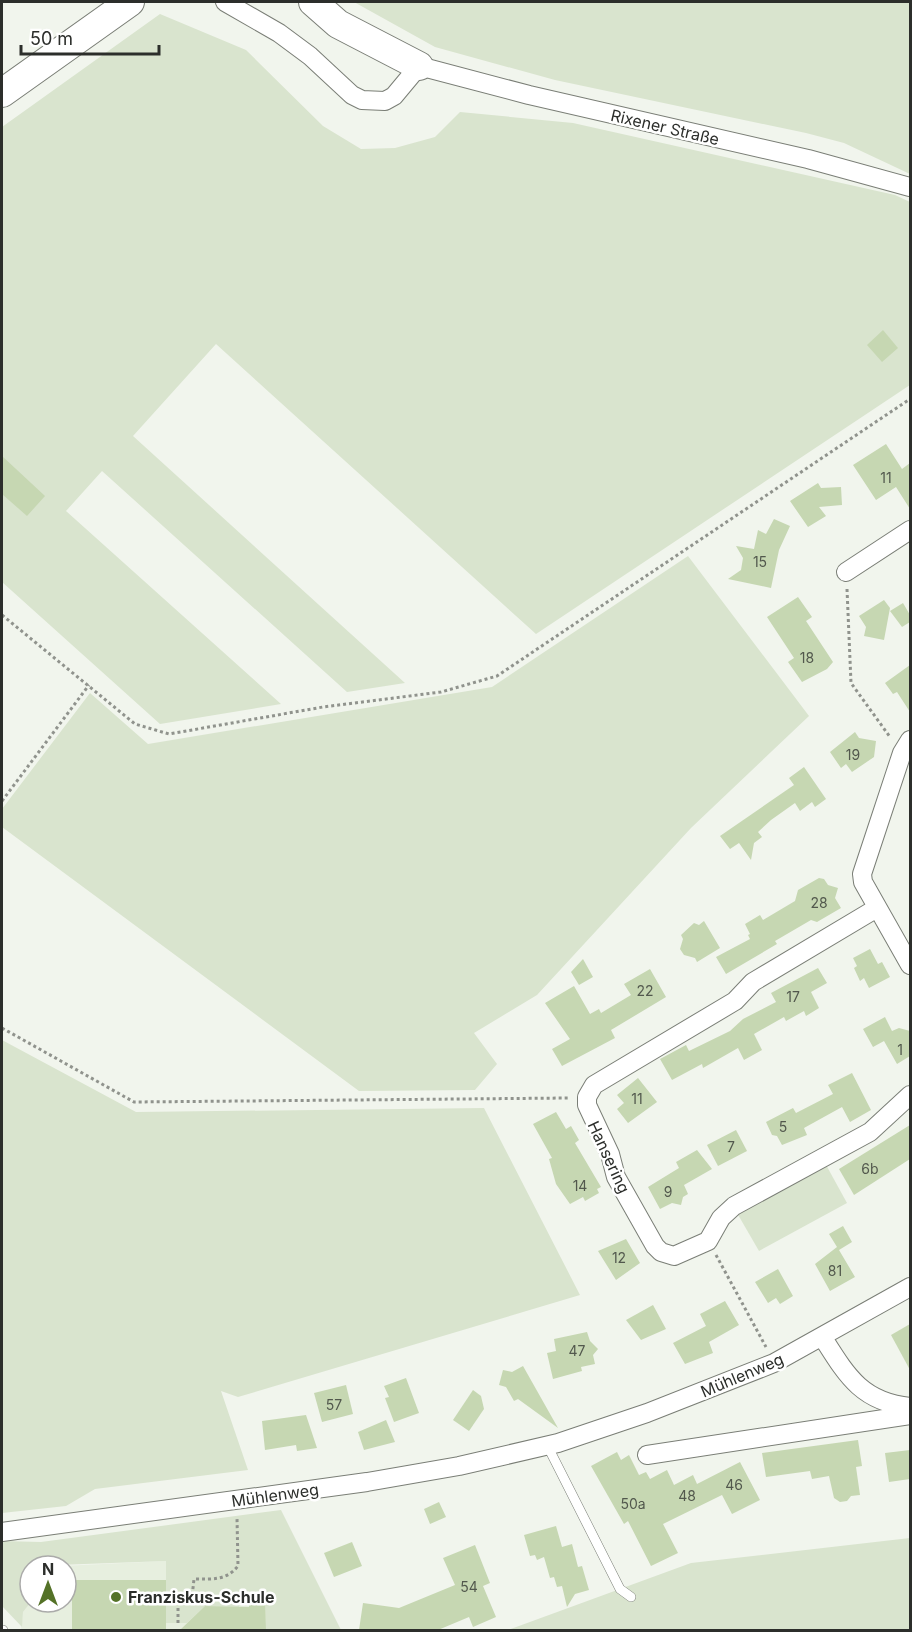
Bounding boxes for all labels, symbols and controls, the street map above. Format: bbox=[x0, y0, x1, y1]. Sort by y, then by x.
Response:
scale bar bbox=[21, 18, 159, 56]
text: 50 m bbox=[30, 28, 73, 49]
street label: Rixener Straße bbox=[609, 105, 721, 149]
house number: 11 bbox=[880, 469, 892, 486]
house number: 15 bbox=[753, 553, 767, 570]
house number: 18 bbox=[800, 649, 814, 666]
house number: 19 bbox=[846, 746, 860, 763]
house number: 28 bbox=[810, 894, 828, 911]
house number: 22 bbox=[636, 982, 654, 999]
house number: 17 bbox=[786, 988, 800, 1005]
house number: 1 bbox=[897, 1041, 903, 1058]
house number: 11 bbox=[631, 1090, 643, 1107]
street label: Hansering bbox=[584, 1118, 634, 1196]
house number: 5 bbox=[779, 1118, 787, 1135]
house number: 7 bbox=[727, 1138, 735, 1155]
house number: 6b bbox=[861, 1160, 879, 1177]
house number: 14 bbox=[573, 1177, 587, 1194]
house number: 9 bbox=[664, 1183, 672, 1200]
house number: 12 bbox=[612, 1249, 626, 1266]
house number: 81 bbox=[828, 1262, 842, 1279]
house number: 47 bbox=[569, 1342, 586, 1359]
street label: Mühlenweg bbox=[698, 1349, 786, 1401]
house number: 57 bbox=[326, 1396, 342, 1413]
house number: 46 bbox=[725, 1476, 743, 1493]
street label: Mühlenweg bbox=[230, 1479, 320, 1511]
house number: 48 bbox=[678, 1487, 696, 1504]
house number: 50a bbox=[620, 1495, 646, 1512]
north arrow bbox=[18, 1554, 78, 1614]
text: N bbox=[42, 1559, 54, 1579]
house number: 54 bbox=[460, 1578, 478, 1595]
place label: Franziskus-Schule bbox=[128, 1587, 274, 1607]
marker: Franziskus-Schule bbox=[109, 1590, 123, 1604]

